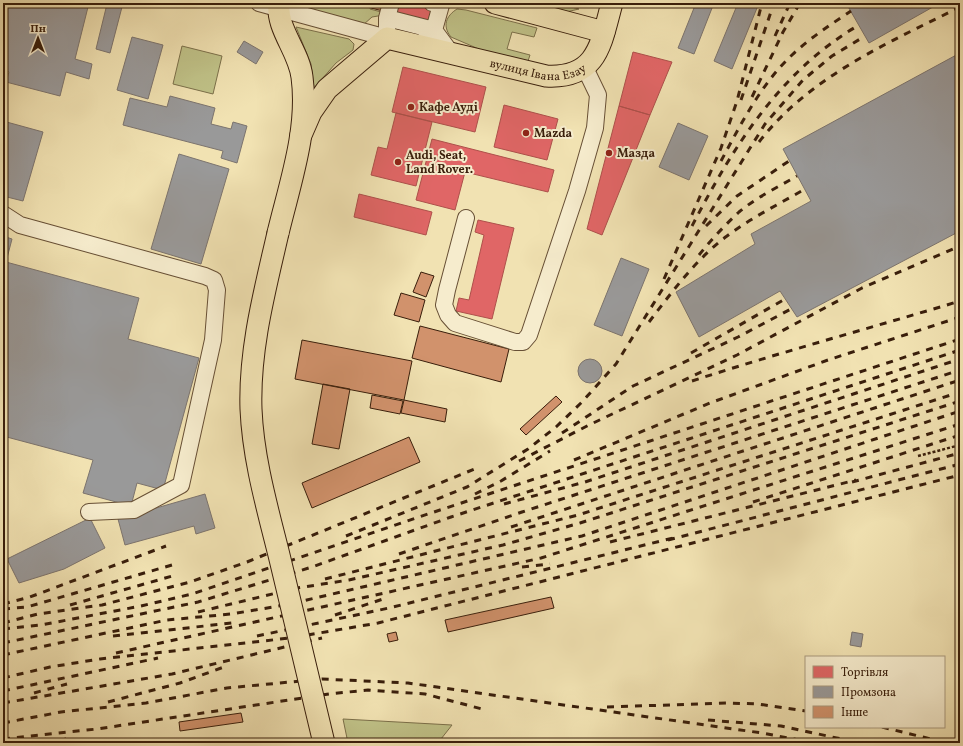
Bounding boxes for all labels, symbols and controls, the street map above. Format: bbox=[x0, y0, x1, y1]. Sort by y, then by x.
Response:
north arrow bbox=[18, 18, 58, 58]
text: Пн bbox=[30, 22, 46, 37]
street label: вулиця Івана Езау bbox=[488, 56, 590, 85]
place label: Кафе Ауді bbox=[419, 100, 478, 116]
marker: Кафе Ауді bbox=[406, 102, 416, 112]
place label: Mazda bbox=[534, 126, 573, 142]
marker: Mazda bbox=[521, 128, 531, 138]
place label: Мазда bbox=[617, 146, 655, 162]
place label: Audi, Seat, Land Rover. bbox=[406, 148, 473, 178]
marker: Мазда bbox=[604, 148, 614, 158]
marker: Audi, Seat, Land Rover. bbox=[393, 157, 403, 167]
legend bbox=[805, 656, 945, 728]
text: Торгівля bbox=[841, 665, 888, 681]
text: Промзона bbox=[841, 685, 896, 701]
text: Інше bbox=[841, 705, 869, 721]

